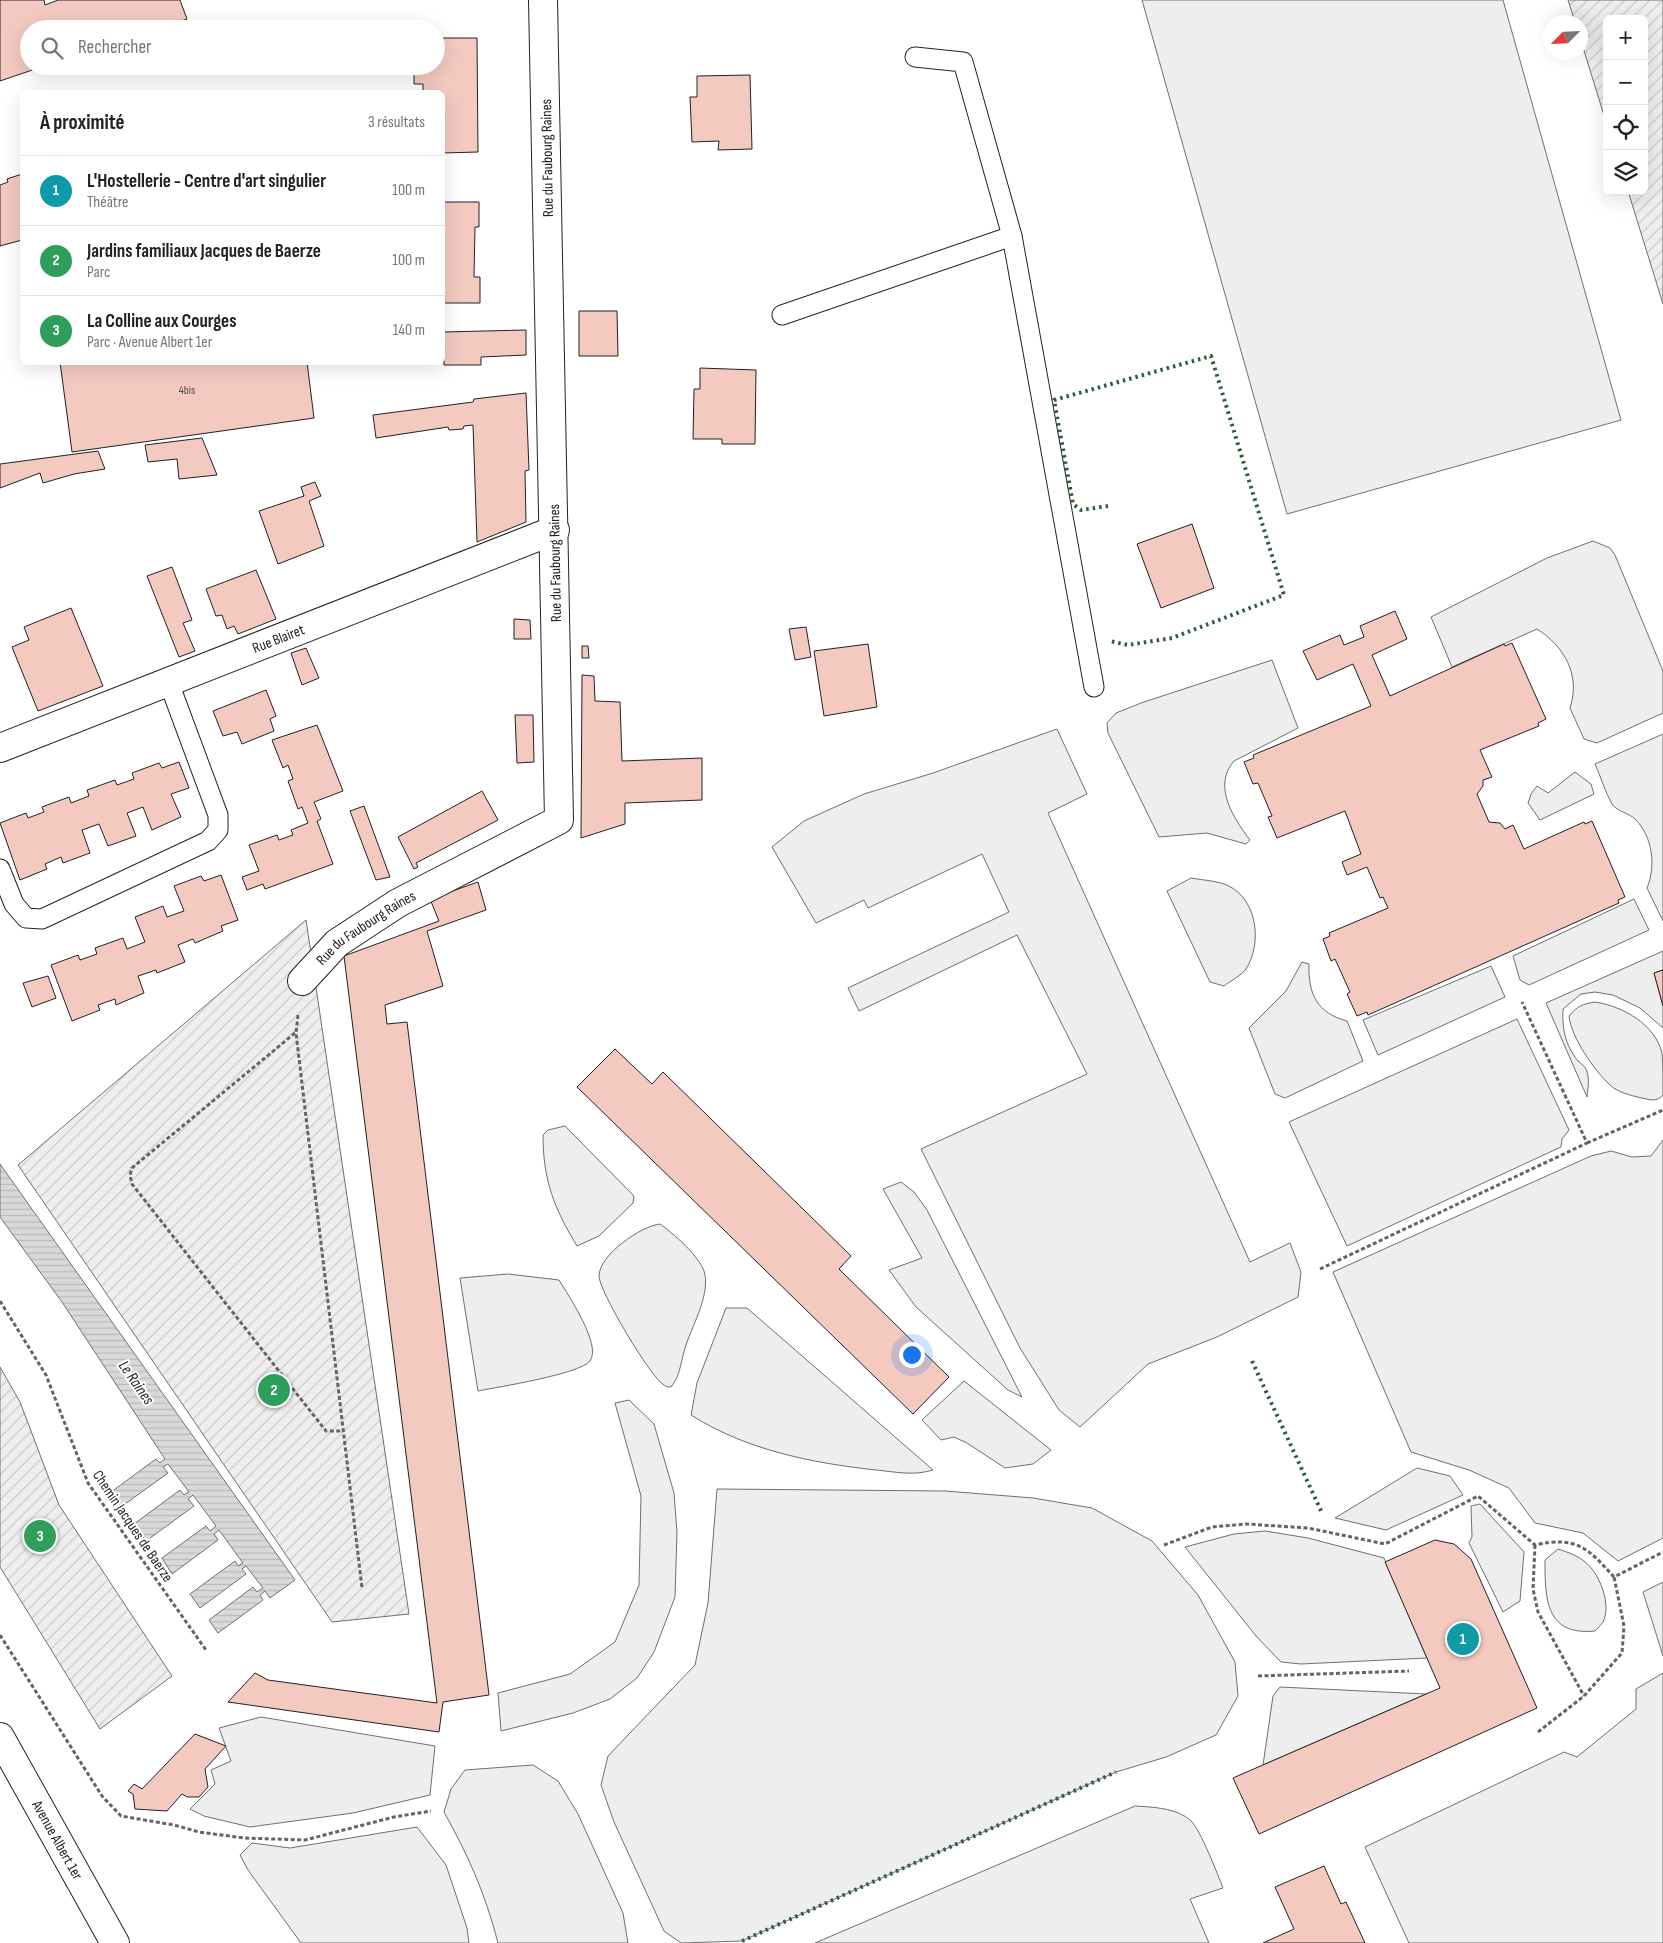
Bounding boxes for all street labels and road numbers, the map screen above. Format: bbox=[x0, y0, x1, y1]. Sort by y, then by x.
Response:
street label: Rue du Faubourg Raines bbox=[537, 99, 558, 217]
street label: Rue du Faubourg Raines bbox=[545, 504, 566, 622]
street label: Rue Blairet bbox=[250, 620, 308, 658]
street label: Rue du Faubourg Raines bbox=[312, 887, 419, 969]
street label: Chemin Jacques de Baerze bbox=[88, 1467, 177, 1586]
street label: Avenue Albert 1er bbox=[27, 1796, 87, 1884]

